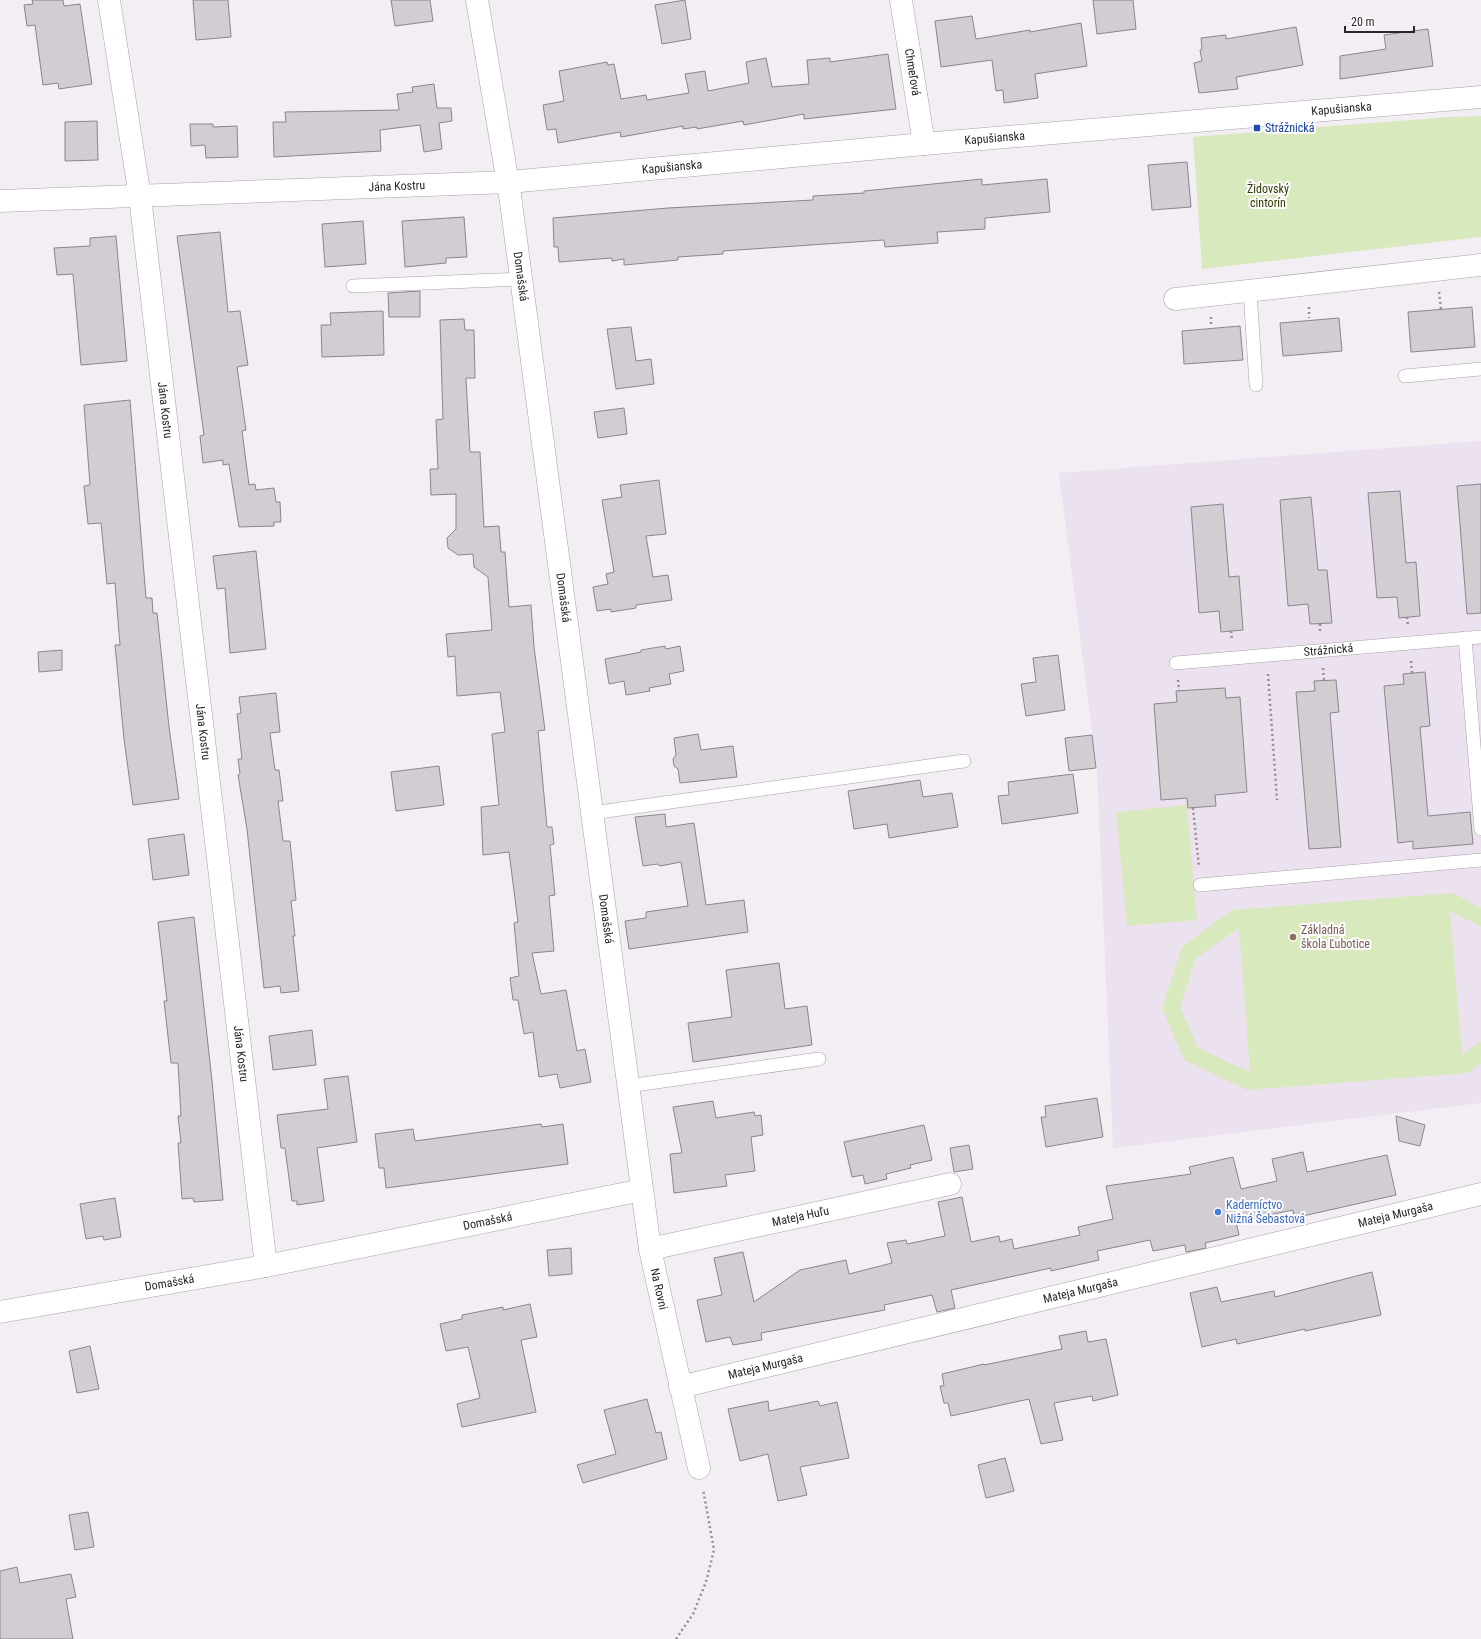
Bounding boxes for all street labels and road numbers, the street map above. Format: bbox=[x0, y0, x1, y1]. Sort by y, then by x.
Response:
street label: Chmeľová bbox=[902, 47, 923, 97]
street label: Kapušianska bbox=[1311, 99, 1372, 118]
street label: Kapušianska bbox=[964, 128, 1026, 148]
street label: Kapušianska bbox=[641, 157, 703, 177]
street label: Jána Kostru bbox=[368, 178, 426, 194]
street label: Domašská bbox=[511, 251, 531, 302]
street label: Jána Kostru bbox=[155, 381, 175, 439]
street label: Domašská bbox=[553, 572, 574, 624]
street label: Strážnická bbox=[1303, 641, 1354, 659]
street label: Jána Kostru bbox=[193, 703, 213, 761]
street label: Domašská bbox=[596, 893, 616, 945]
street label: Jána Kostru bbox=[231, 1025, 251, 1083]
street label: Mateja Murgaša bbox=[1357, 1199, 1435, 1230]
street label: Mateja Huľu bbox=[771, 1203, 830, 1229]
street label: Domašská bbox=[462, 1209, 514, 1233]
street label: Na Rovni bbox=[648, 1267, 670, 1311]
street label: Domašská bbox=[144, 1272, 195, 1294]
street label: Mateja Murgaša bbox=[1042, 1275, 1120, 1306]
street label: Mateja Murgaša bbox=[727, 1351, 805, 1382]

